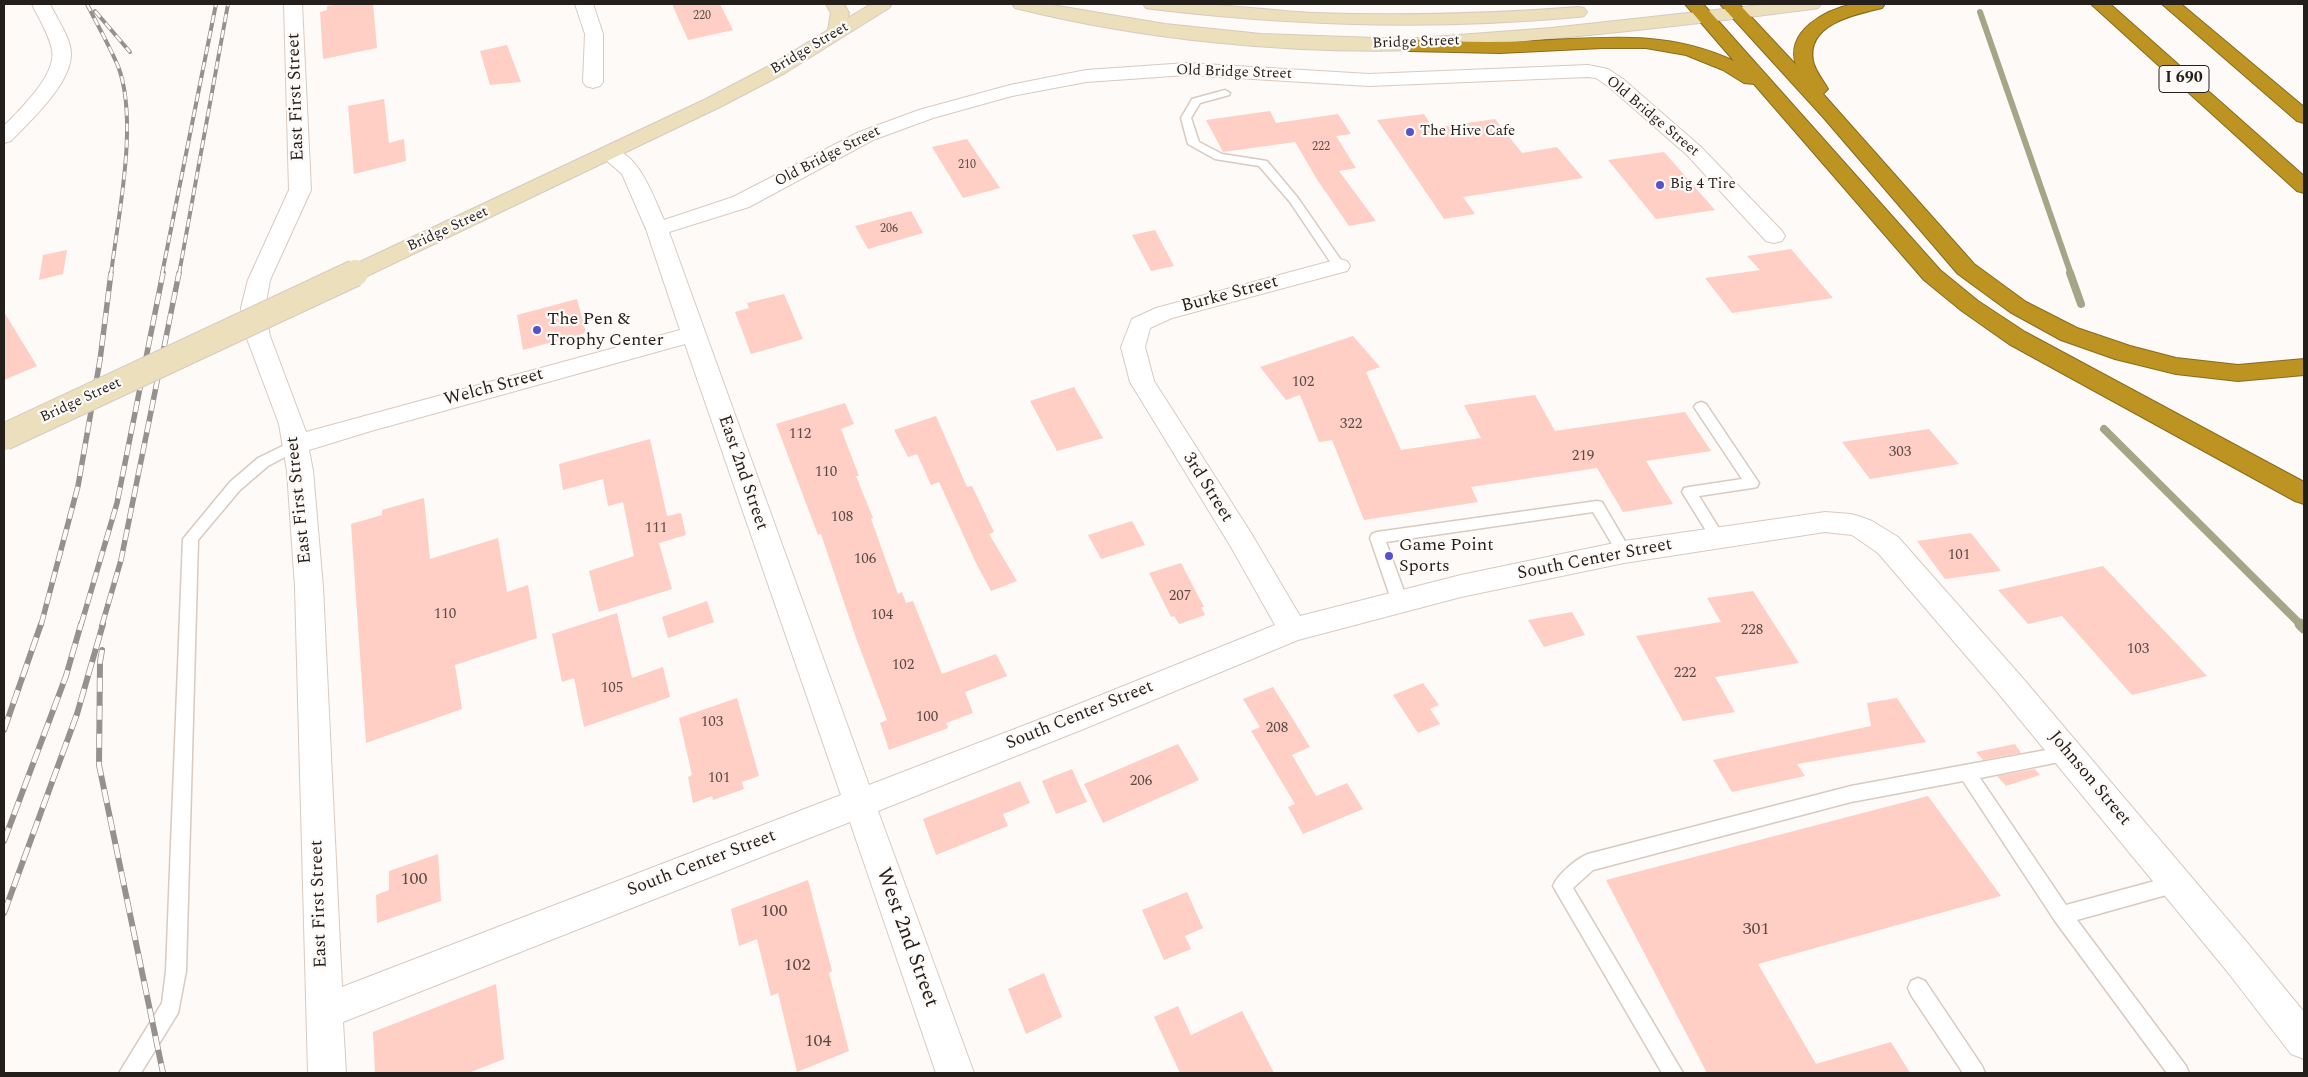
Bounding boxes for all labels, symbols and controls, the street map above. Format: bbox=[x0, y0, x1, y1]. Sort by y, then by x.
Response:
house number: 220 bbox=[693, 10, 711, 24]
street label: Bridge Street bbox=[768, 19, 852, 79]
street label: East First Street bbox=[284, 32, 310, 162]
street label: Bridge Street bbox=[1372, 32, 1460, 54]
street label: Old Bridge Street bbox=[1176, 62, 1292, 84]
road number: I 690 bbox=[2159, 66, 2209, 92]
street label: Old Bridge Street bbox=[1602, 73, 1702, 161]
street label: Old Bridge Street bbox=[772, 123, 884, 191]
place label: The Hive Cafe bbox=[1420, 123, 1515, 141]
marker: The Hive Cafe bbox=[1404, 126, 1416, 138]
house number: 222 bbox=[1312, 141, 1330, 155]
house number: 210 bbox=[958, 159, 976, 173]
place label: Big 4 Tire bbox=[1670, 176, 1736, 194]
marker: Big 4 Tire bbox=[1654, 179, 1666, 191]
street label: Bridge Street bbox=[405, 203, 491, 257]
house number: 206 bbox=[880, 223, 898, 237]
street label: Burke Street bbox=[1179, 272, 1281, 318]
place label: The Pen & Trophy Center bbox=[547, 309, 664, 352]
marker: The Pen & Trophy Center bbox=[531, 324, 543, 336]
street label: Welch Street bbox=[442, 364, 546, 412]
street label: Bridge Street bbox=[38, 374, 124, 428]
house number: 102 bbox=[1292, 374, 1314, 392]
street label: East 2nd Street bbox=[712, 413, 772, 533]
house number: 322 bbox=[1340, 416, 1362, 434]
house number: 112 bbox=[789, 426, 811, 444]
street label: East First Street bbox=[283, 435, 317, 565]
house number: 303 bbox=[1889, 444, 1911, 462]
house number: 219 bbox=[1572, 448, 1594, 466]
street label: 3rd Street bbox=[1177, 449, 1237, 527]
house number: 110 bbox=[815, 464, 837, 482]
house number: 108 bbox=[831, 509, 853, 527]
house number: 111 bbox=[645, 520, 667, 538]
street label: South Center Street bbox=[1516, 534, 1674, 586]
place label: Game Point Sports bbox=[1399, 535, 1494, 578]
house number: 101 bbox=[1948, 547, 1970, 565]
marker: Game Point Sports bbox=[1383, 550, 1395, 562]
house number: 106 bbox=[854, 551, 876, 569]
house number: 207 bbox=[1169, 588, 1191, 606]
house number: 110 bbox=[434, 606, 456, 624]
house number: 104 bbox=[871, 607, 893, 625]
house number: 228 bbox=[1741, 622, 1763, 640]
house number: 103 bbox=[2127, 641, 2149, 659]
house number: 102 bbox=[892, 657, 914, 675]
house number: 222 bbox=[1674, 665, 1696, 683]
street label: South Center Street bbox=[1003, 677, 1157, 755]
house number: 105 bbox=[601, 680, 623, 698]
house number: 100 bbox=[916, 709, 938, 727]
house number: 103 bbox=[701, 714, 723, 732]
house number: 208 bbox=[1266, 720, 1288, 738]
street label: Johnson Street bbox=[2043, 727, 2135, 831]
house number: 101 bbox=[708, 770, 730, 788]
house number: 206 bbox=[1130, 773, 1152, 791]
street label: South Center Street bbox=[625, 826, 779, 902]
street label: East First Street bbox=[307, 839, 333, 969]
street label: West 2nd Street bbox=[869, 865, 943, 1011]
house number: 100 bbox=[401, 869, 427, 891]
house number: 100 bbox=[761, 901, 787, 923]
house number: 301 bbox=[1743, 919, 1769, 941]
house number: 102 bbox=[784, 955, 810, 977]
house number: 104 bbox=[805, 1031, 831, 1053]

